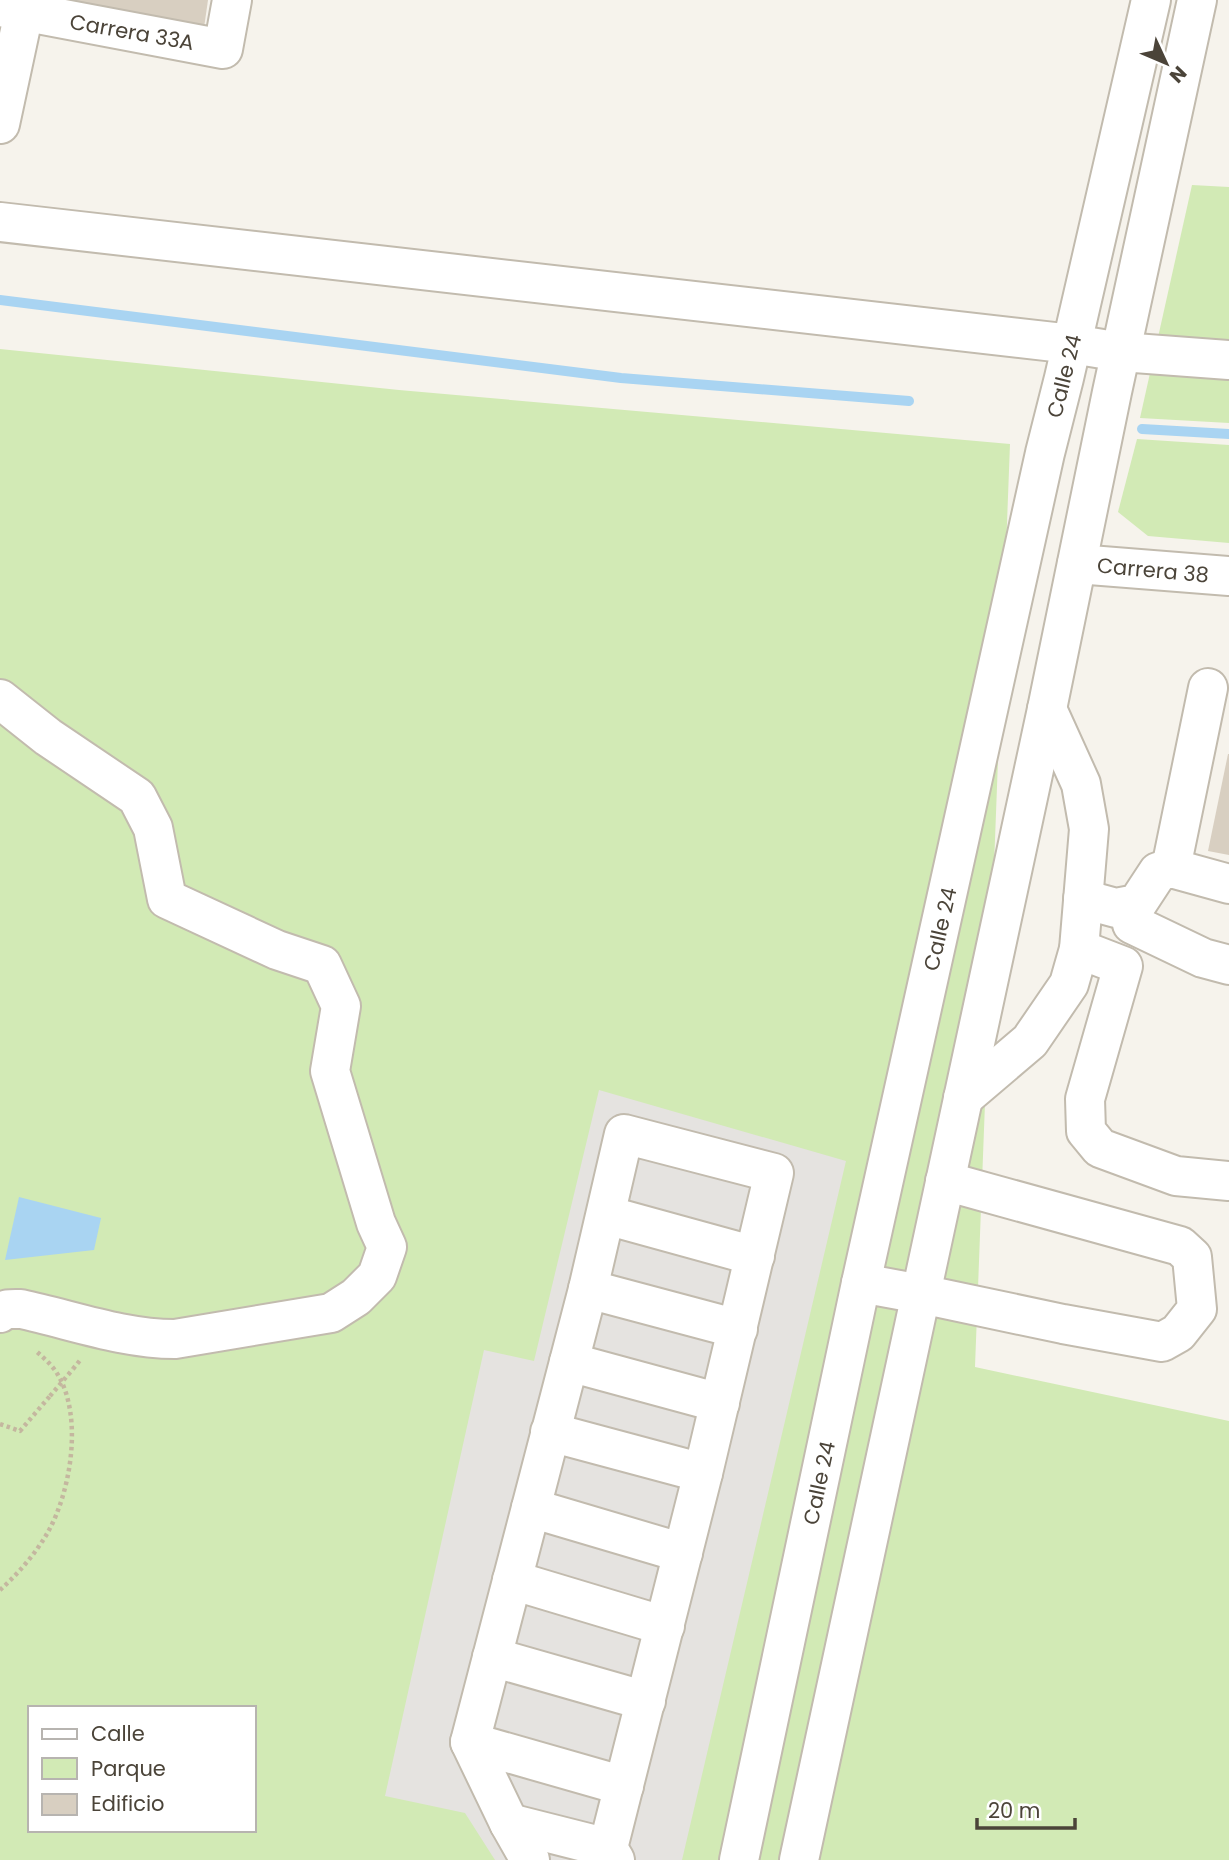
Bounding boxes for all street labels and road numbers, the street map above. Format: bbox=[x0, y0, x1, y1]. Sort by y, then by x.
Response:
street label: Carrera 33A bbox=[68, 7, 196, 57]
street label: Calle 24 bbox=[1040, 331, 1088, 421]
street label: Carrera 38 bbox=[1096, 551, 1210, 589]
street label: Calle 24 bbox=[916, 884, 964, 974]
street label: Calle 24 bbox=[796, 1439, 842, 1527]

